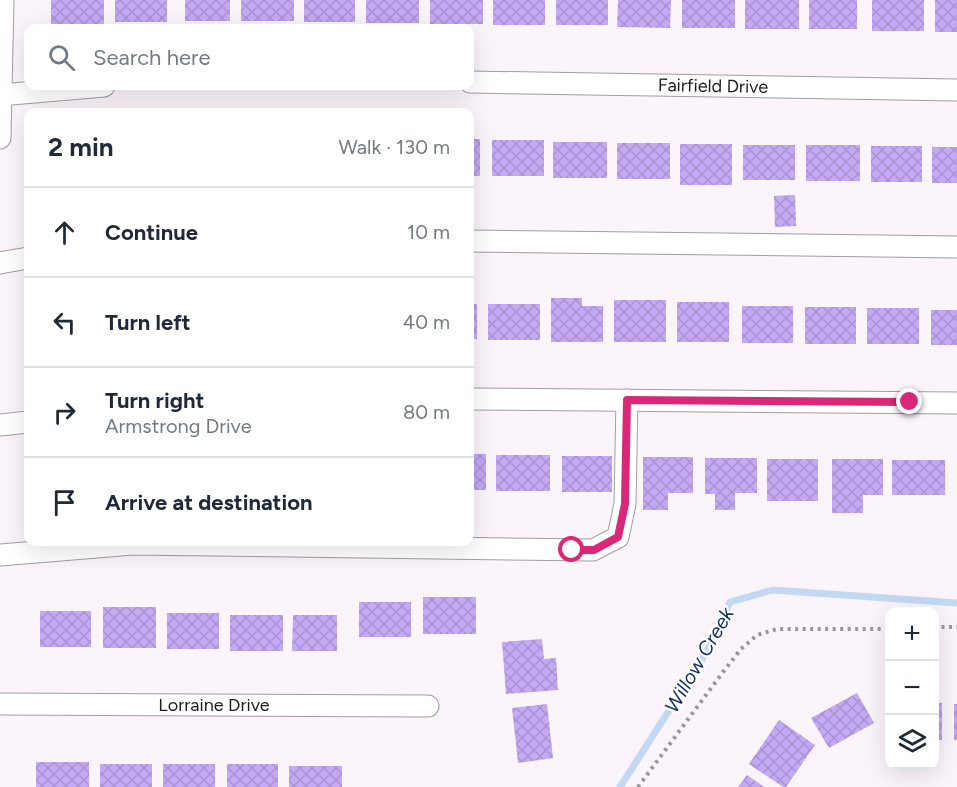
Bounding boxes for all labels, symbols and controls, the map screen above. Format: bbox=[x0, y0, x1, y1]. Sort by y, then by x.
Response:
search box bbox=[24, 24, 474, 90]
icon: search bbox=[45, 41, 78, 74]
text: Search here bbox=[93, 44, 211, 71]
street label: Fairfield Drive bbox=[658, 74, 769, 98]
text: 2 min bbox=[48, 131, 114, 163]
text: Walk · 130 m bbox=[338, 135, 450, 159]
icon: ahead bbox=[48, 216, 81, 249]
text: Continue bbox=[105, 219, 198, 246]
text: 10 m bbox=[407, 220, 450, 244]
icon: left bbox=[48, 306, 81, 339]
text: Turn left bbox=[105, 309, 191, 336]
text: 40 m bbox=[403, 310, 450, 334]
text: Turn right bbox=[105, 387, 204, 414]
route end bbox=[896, 388, 922, 414]
icon: right bbox=[48, 396, 81, 429]
text: 80 m bbox=[403, 400, 450, 424]
text: Armstrong Drive bbox=[105, 414, 252, 438]
icon: arrive bbox=[48, 486, 81, 519]
text: Arrive at destination bbox=[105, 489, 313, 516]
route start bbox=[558, 536, 584, 562]
water label: Willow Creek bbox=[659, 602, 739, 717]
map controls bbox=[885, 607, 939, 769]
button: + bbox=[885, 607, 939, 661]
button: − bbox=[885, 661, 939, 715]
street label: Lorraine Drive bbox=[158, 694, 270, 716]
button: layers bbox=[885, 715, 939, 769]

